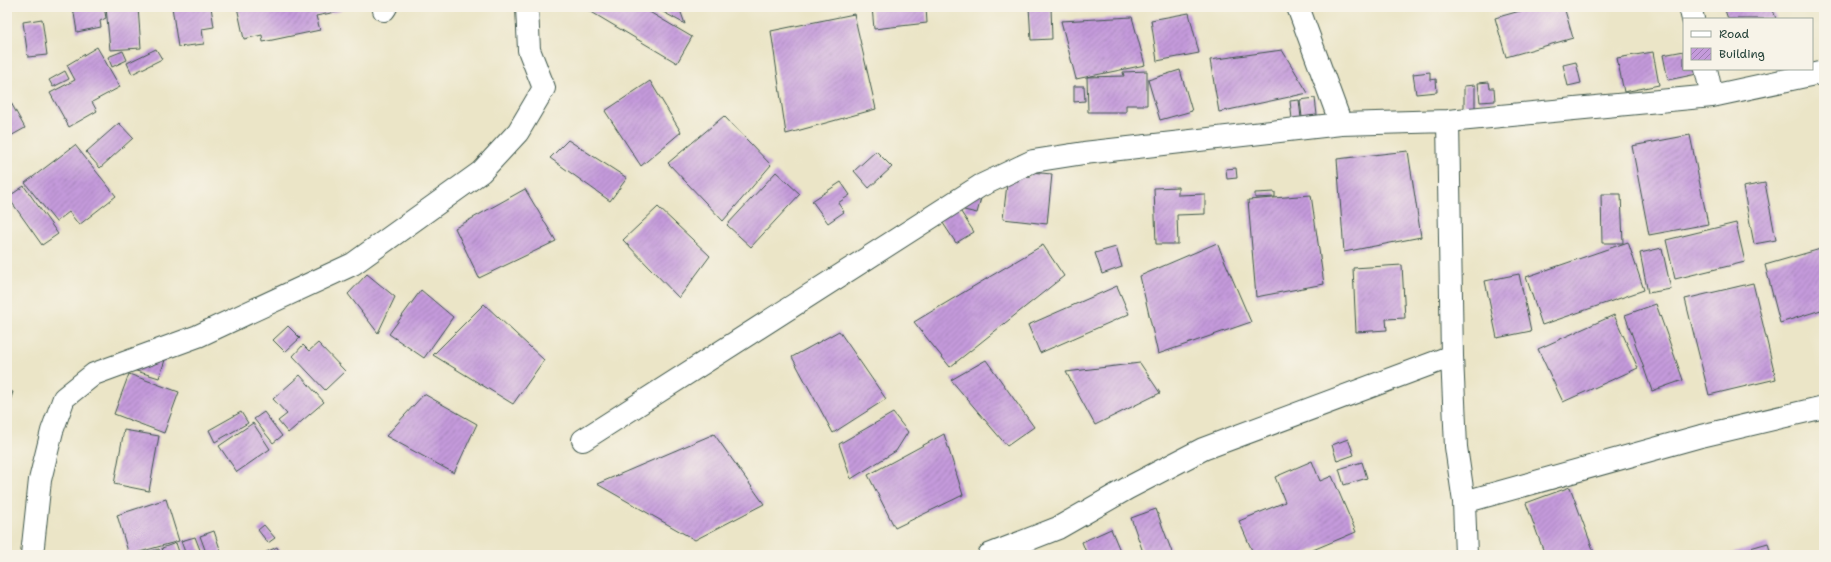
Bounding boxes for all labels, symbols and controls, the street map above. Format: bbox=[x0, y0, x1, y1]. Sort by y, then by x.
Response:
legend bbox=[1683, 18, 1813, 70]
text: Road bbox=[1719, 26, 1750, 42]
text: Building bbox=[1719, 46, 1765, 62]

